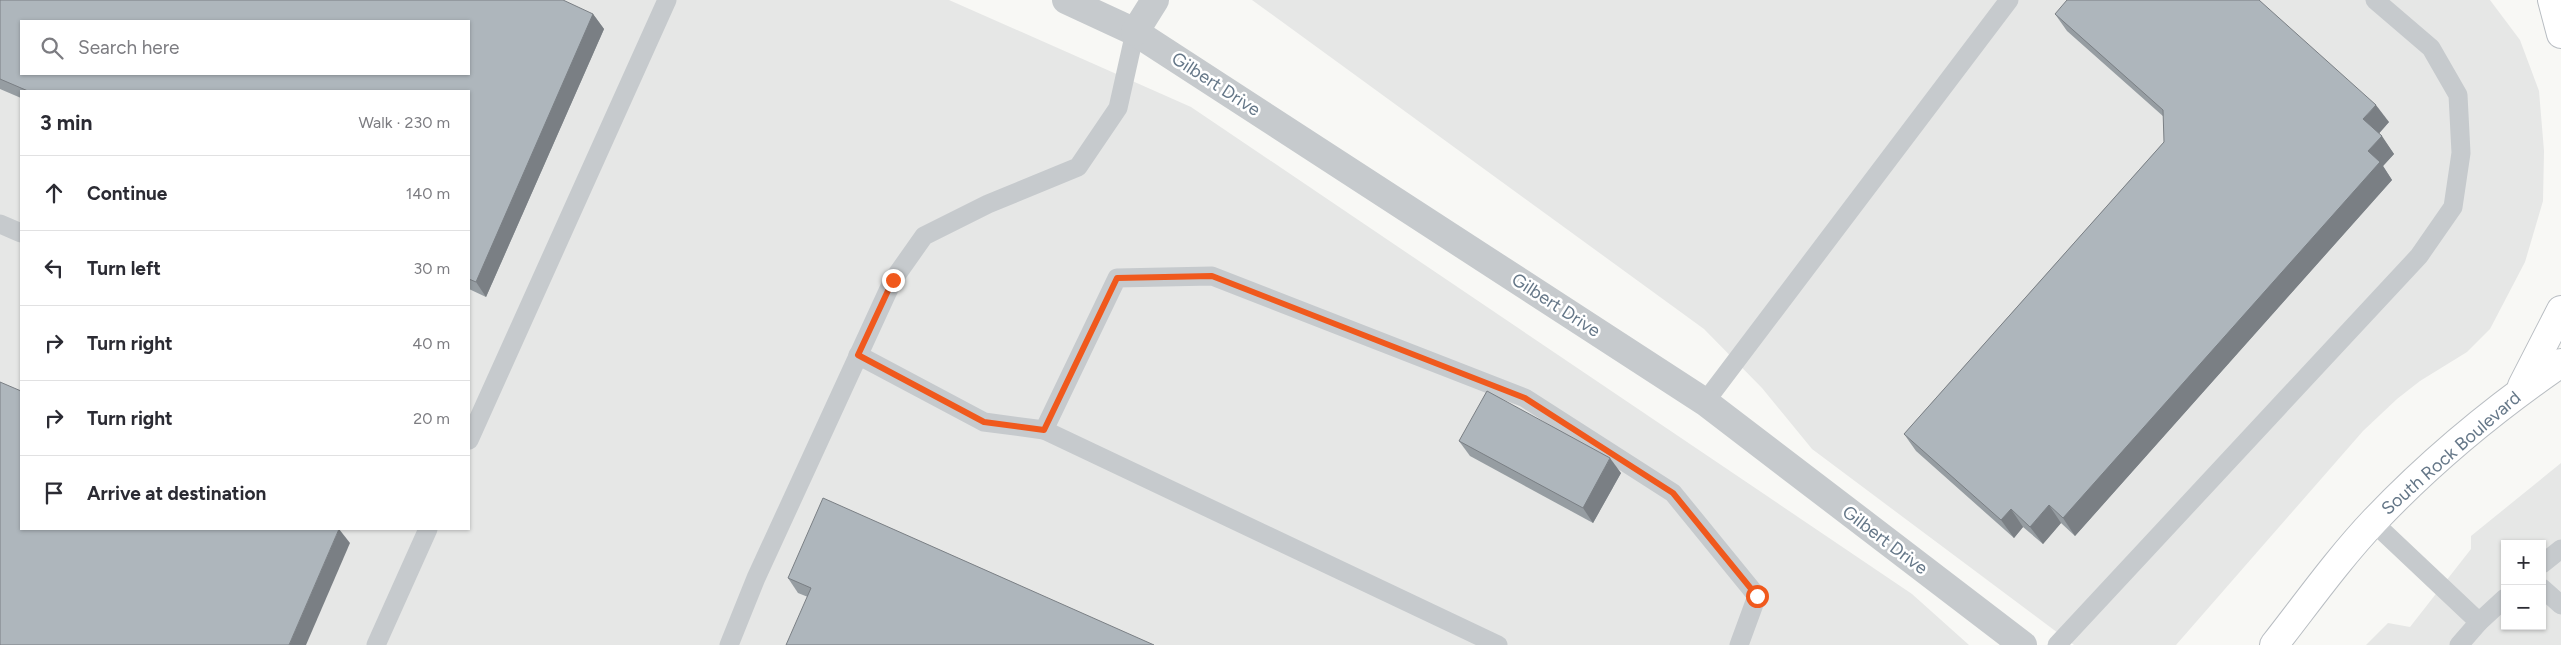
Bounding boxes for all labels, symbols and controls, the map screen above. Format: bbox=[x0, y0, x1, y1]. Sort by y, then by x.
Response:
search box bbox=[20, 20, 470, 75]
icon: search bbox=[38, 34, 66, 62]
text: Search here bbox=[78, 36, 180, 59]
street label: Gilbert Drive bbox=[1168, 47, 1265, 121]
text: 3 min bbox=[40, 110, 92, 135]
text: Walk · 230 m bbox=[358, 113, 450, 132]
icon: ahead bbox=[40, 179, 68, 207]
text: Continue bbox=[87, 182, 167, 205]
text: 140 m bbox=[406, 184, 450, 203]
icon: left bbox=[40, 254, 68, 282]
text: Turn left bbox=[87, 257, 161, 280]
text: 30 m bbox=[413, 259, 450, 278]
street label: Gilbert Drive bbox=[1508, 268, 1605, 342]
route end bbox=[882, 269, 905, 292]
icon: right bbox=[40, 329, 68, 357]
text: Turn right bbox=[87, 332, 173, 355]
text: 40 m bbox=[412, 334, 450, 353]
street label: South Rock Boulevard bbox=[2377, 386, 2525, 520]
icon: right bbox=[40, 404, 68, 432]
text: Turn right bbox=[87, 407, 173, 430]
text: 20 m bbox=[413, 409, 450, 428]
icon: arrive bbox=[40, 479, 68, 507]
text: Arrive at destination bbox=[87, 482, 266, 505]
street label: Gilbert Drive bbox=[1838, 501, 1932, 579]
map controls bbox=[2501, 540, 2546, 630]
button: + bbox=[2501, 540, 2546, 585]
route start bbox=[1746, 585, 1769, 608]
button: − bbox=[2501, 585, 2546, 630]

